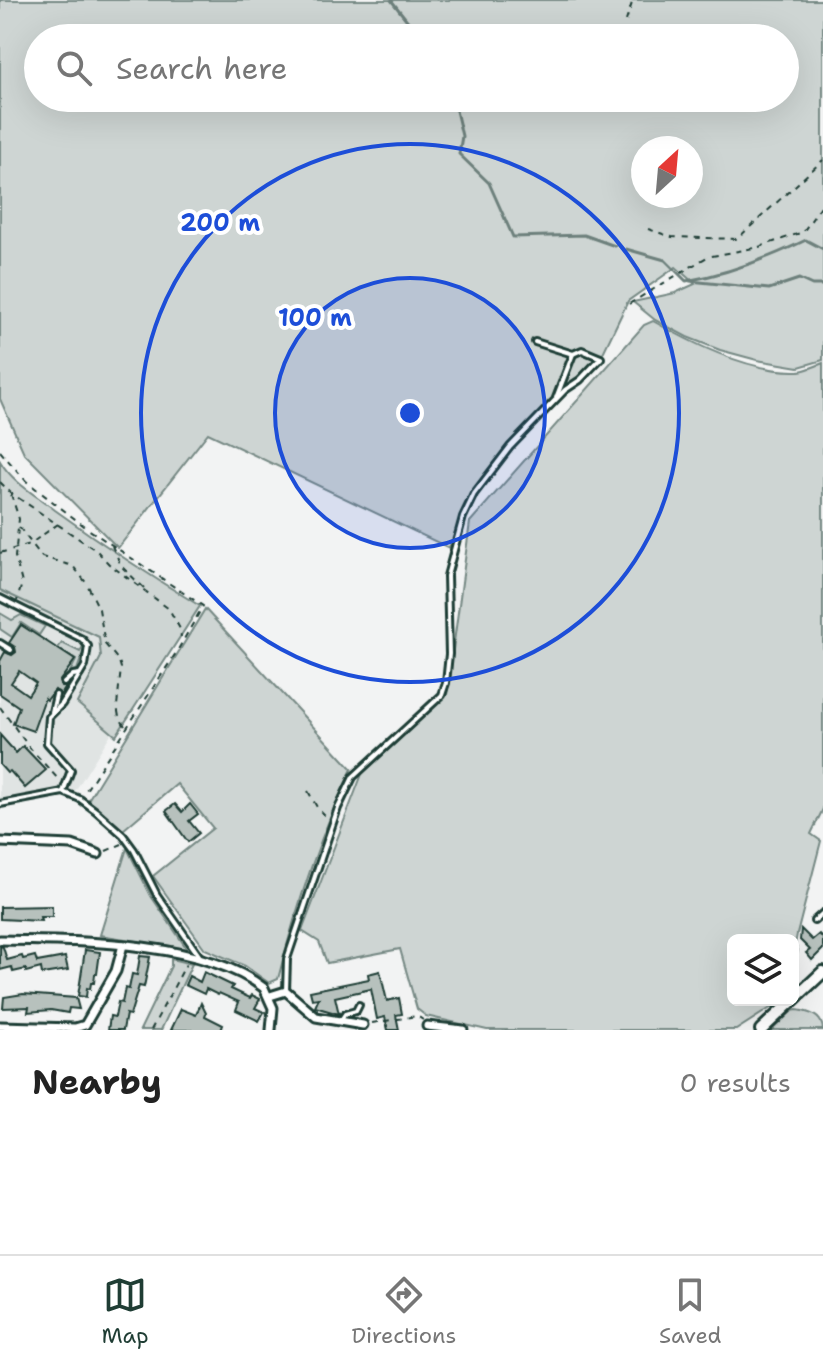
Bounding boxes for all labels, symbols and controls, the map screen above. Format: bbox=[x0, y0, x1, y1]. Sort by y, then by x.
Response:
search box bbox=[24, 24, 799, 112]
icon: search bbox=[52, 46, 96, 90]
text: Search here bbox=[116, 48, 287, 89]
north arrow bbox=[631, 136, 703, 208]
text: 200 m bbox=[180, 207, 260, 239]
text: 100 m bbox=[278, 302, 352, 334]
centre of rings bbox=[396, 399, 424, 427]
map controls bbox=[727, 934, 799, 1006]
button: layers bbox=[727, 934, 799, 1006]
text: Nearby bbox=[32, 1059, 162, 1105]
text: 0 results bbox=[679, 1065, 791, 1100]
tab: Map bbox=[101, 1273, 149, 1350]
tab: Directions bbox=[351, 1273, 456, 1350]
tab: Saved bbox=[659, 1273, 722, 1350]

